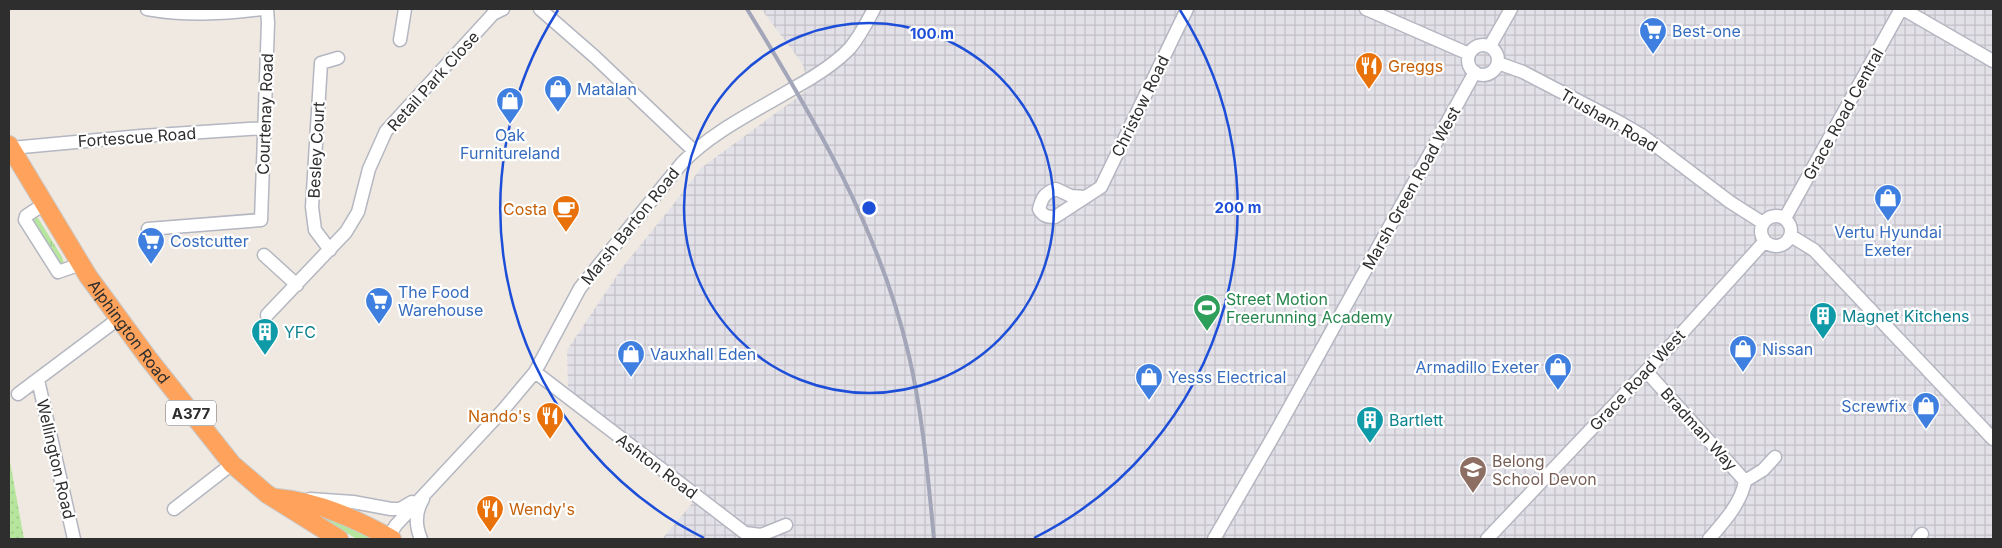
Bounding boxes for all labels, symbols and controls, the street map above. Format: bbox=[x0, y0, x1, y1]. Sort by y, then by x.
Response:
supermarket icon: Best-one bbox=[1638, 16, 1668, 55]
place label: Best-one bbox=[1672, 21, 1741, 41]
text: 100 m bbox=[910, 24, 954, 43]
street label: Retail Park Close bbox=[383, 27, 483, 135]
street label: Grace Road Central bbox=[1798, 45, 1888, 183]
restaurant icon: Greggs bbox=[1354, 51, 1384, 90]
street label: Christow Road bbox=[1107, 52, 1173, 160]
street label: Courtenay Road bbox=[253, 53, 277, 175]
place label: Greggs bbox=[1388, 56, 1443, 76]
shop icon: Matalan bbox=[543, 74, 573, 113]
place label: Matalan bbox=[577, 79, 637, 99]
street label: Trusham Road bbox=[1557, 84, 1661, 156]
shop icon: Oak Furnitureland bbox=[495, 86, 525, 125]
street label: Besley Court bbox=[303, 101, 329, 199]
street label: Marsh Green Road West bbox=[1358, 103, 1464, 273]
street label: Fortescue Road bbox=[77, 123, 197, 151]
place label: Oak Furnitureland bbox=[460, 125, 560, 163]
street label: Marsh Barton Road bbox=[577, 163, 683, 289]
shop icon: Vertu Hyundai Exeter bbox=[1873, 183, 1903, 222]
cafe icon: Costa bbox=[551, 194, 581, 233]
text: 200 m bbox=[1215, 198, 1261, 217]
place label: Costa bbox=[503, 199, 547, 219]
centre of rings bbox=[860, 199, 878, 217]
place label: Vertu Hyundai Exeter bbox=[1834, 222, 1942, 260]
supermarket icon: Costcutter bbox=[136, 226, 166, 265]
place label: Costcutter bbox=[170, 231, 249, 251]
street label: Alphington Road bbox=[84, 276, 174, 387]
place label: The Food Warehouse bbox=[398, 282, 483, 320]
supermarket icon: The Food Warehouse bbox=[364, 286, 394, 325]
place label: Street Motion Freerunning Academy bbox=[1226, 289, 1393, 327]
sports icon: Street Motion Freerunning Academy bbox=[1192, 293, 1222, 332]
building icon: Magnet Kitchens bbox=[1808, 301, 1838, 340]
place label: Magnet Kitchens bbox=[1842, 306, 1970, 326]
building icon: YFC bbox=[250, 317, 280, 356]
place label: YFC bbox=[284, 322, 316, 342]
street label: Grace Road West bbox=[1585, 325, 1689, 435]
shop icon: Nissan bbox=[1728, 334, 1758, 373]
shop icon: Vauxhall Eden bbox=[616, 339, 646, 378]
place label: Nissan bbox=[1762, 339, 1813, 359]
place label: Vauxhall Eden bbox=[650, 344, 756, 364]
shop icon: Armadillo Exeter bbox=[1543, 352, 1573, 391]
place label: Armadillo Exeter bbox=[1415, 357, 1539, 377]
shop icon: Yesss Electrical bbox=[1134, 362, 1164, 401]
place label: Yesss Electrical bbox=[1168, 367, 1286, 387]
street label: Bradman Way bbox=[1656, 383, 1742, 475]
shop icon: Screwfix bbox=[1911, 391, 1941, 430]
place label: Screwfix bbox=[1841, 396, 1907, 416]
street label: Wellington Road bbox=[32, 397, 80, 521]
road number: A377 bbox=[166, 400, 216, 426]
restaurant icon: Nando's bbox=[535, 401, 565, 440]
building icon: Bartlett bbox=[1355, 405, 1385, 444]
place label: Nando's bbox=[468, 406, 531, 426]
place label: Bartlett bbox=[1389, 410, 1443, 430]
street label: Ashton Road bbox=[613, 429, 701, 503]
place label: Belong School Devon bbox=[1492, 451, 1597, 489]
school or university icon: Belong School Devon bbox=[1458, 455, 1488, 494]
restaurant icon: Wendy's bbox=[475, 494, 505, 533]
place label: Wendy's bbox=[509, 499, 575, 519]

